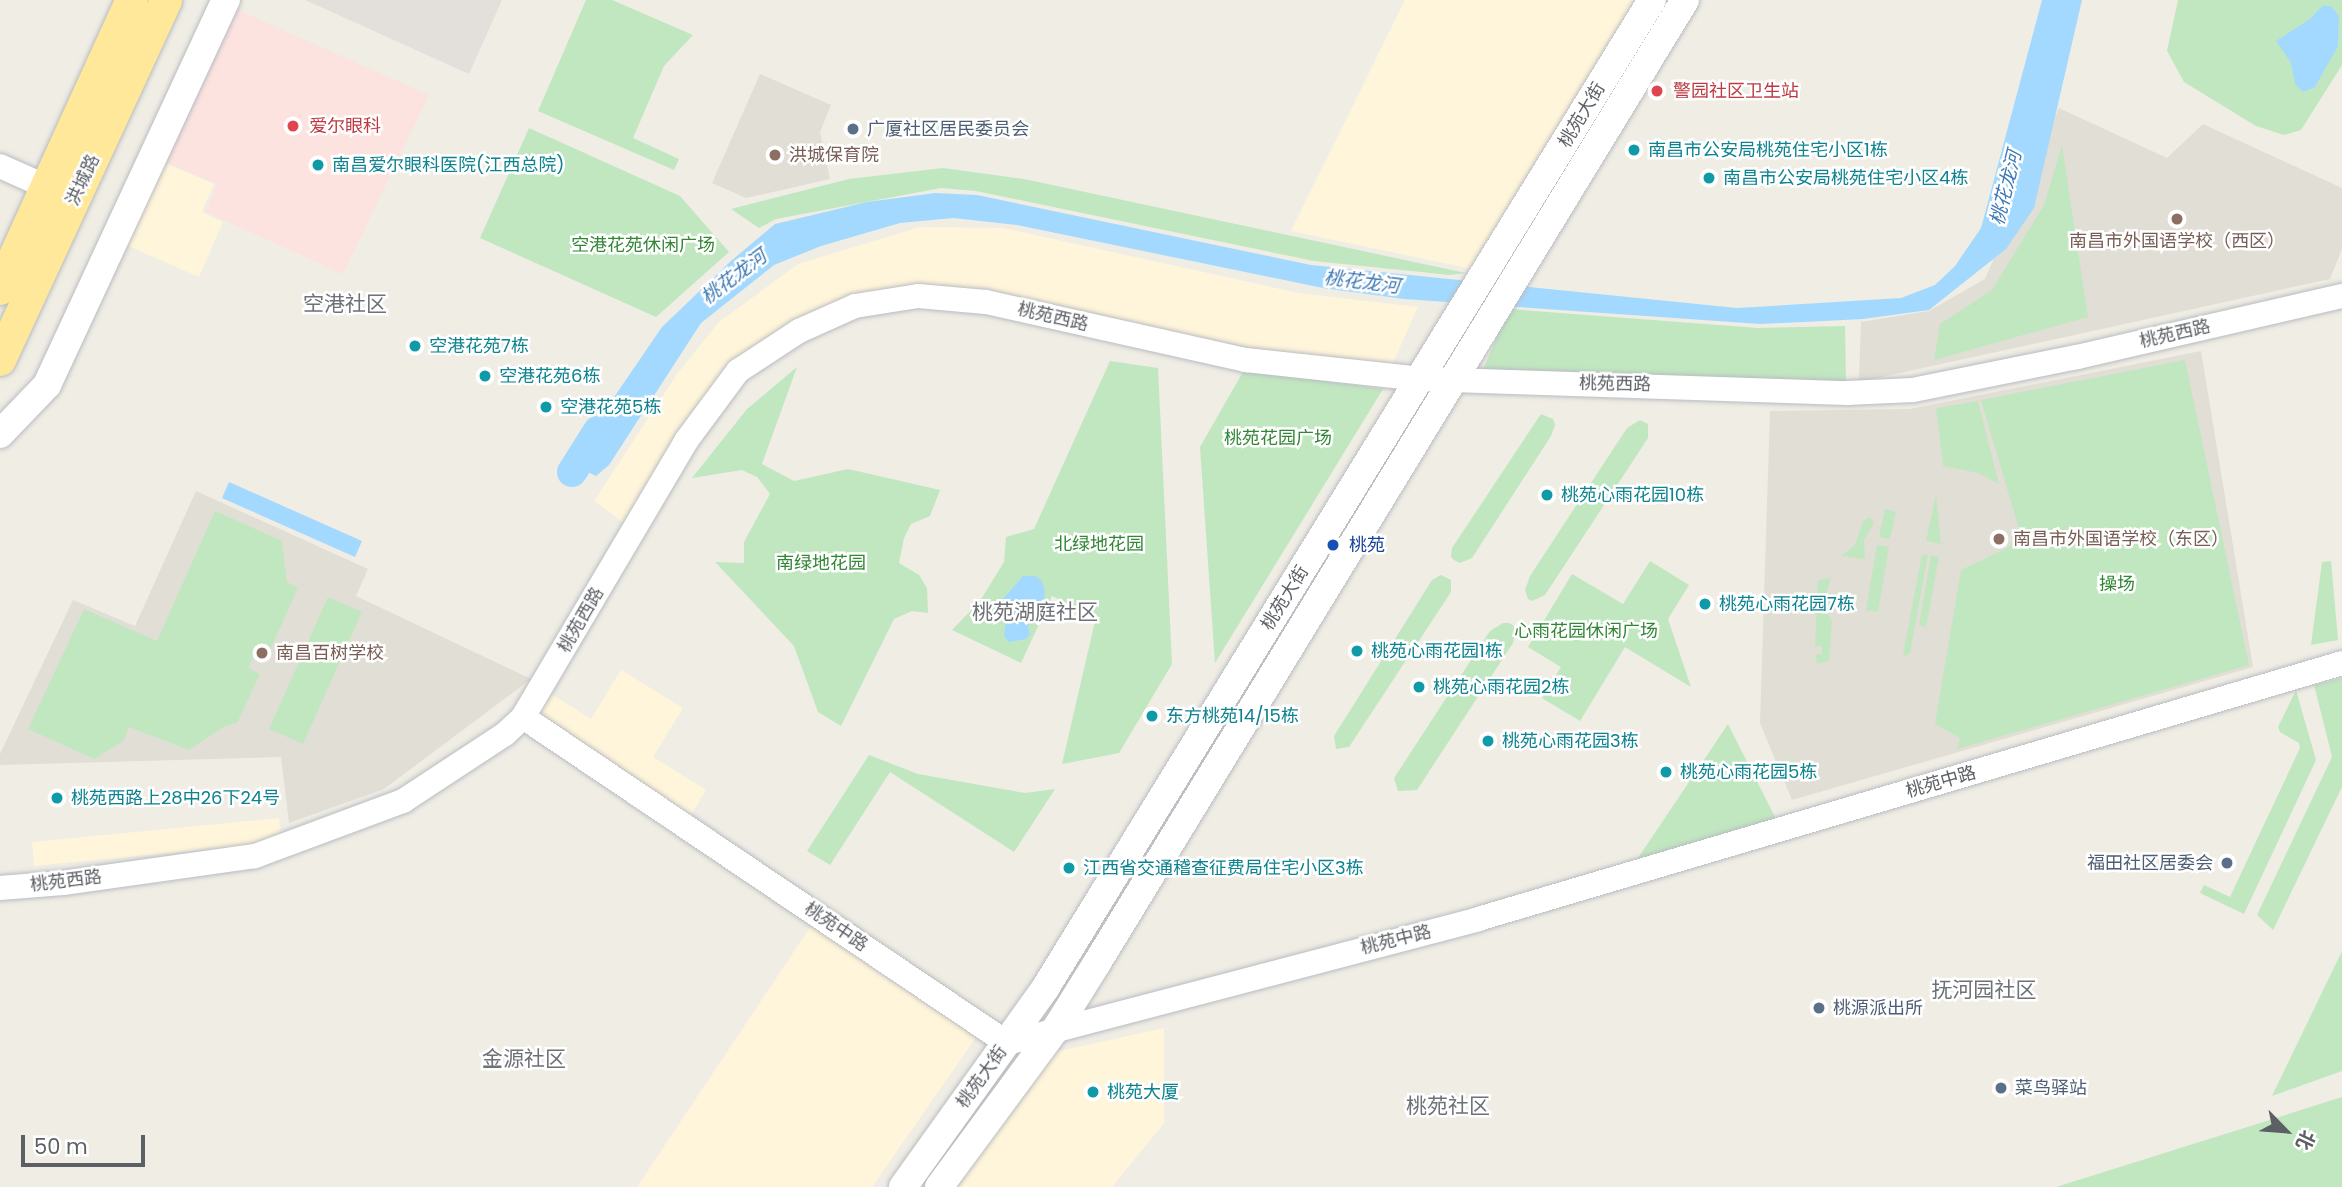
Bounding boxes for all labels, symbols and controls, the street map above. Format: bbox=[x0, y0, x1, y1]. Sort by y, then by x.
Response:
street label: 桃苑大街 bbox=[1554, 79, 1610, 151]
place label: 警园社区卫生站 bbox=[1673, 80, 1799, 102]
marker: 警园社区卫生站 bbox=[1647, 81, 1667, 101]
place label: 爱尔眼科 bbox=[309, 115, 381, 137]
marker: 爱尔眼科 bbox=[283, 116, 303, 136]
place label: 广厦社区居民委员会 bbox=[867, 118, 1029, 140]
marker: 广厦社区居民委员会 bbox=[845, 121, 861, 137]
place label: 南昌市公安局桃苑住宅小区1栋 bbox=[1648, 139, 1888, 161]
marker: 南昌市公安局桃苑住宅小区1栋 bbox=[1626, 142, 1642, 158]
place label: 洪城保育院 bbox=[789, 144, 879, 166]
marker: 洪城保育院 bbox=[767, 147, 783, 163]
water label: 桃花龙河 bbox=[1986, 148, 2026, 228]
street label: 洪城路 bbox=[62, 151, 104, 209]
place label: 南昌爱尔眼科医院(江西总院) bbox=[332, 154, 564, 176]
marker: 南昌爱尔眼科医院(江西总院) bbox=[310, 157, 326, 173]
place label: 南昌市公安局桃苑住宅小区4栋 bbox=[1723, 167, 1968, 189]
marker: 南昌市公安局桃苑住宅小区4栋 bbox=[1701, 170, 1717, 186]
marker: 南昌市外国语学校（西区） bbox=[2169, 211, 2185, 227]
place label: 南昌市外国语学校（西区） bbox=[2069, 230, 2285, 252]
park label: 空港花苑休闲广场 bbox=[571, 234, 715, 256]
water label: 桃花龙河 bbox=[697, 245, 771, 309]
water label: 桃花龙河 bbox=[1323, 266, 1401, 298]
district label: 空港社区 bbox=[303, 291, 387, 317]
street label: 桃苑西路 bbox=[1015, 298, 1091, 336]
street label: 桃苑西路 bbox=[2137, 315, 2213, 353]
place label: 空港花苑7栋 bbox=[429, 335, 529, 357]
marker: 空港花苑7栋 bbox=[407, 338, 423, 354]
place label: 空港花苑6栋 bbox=[499, 365, 600, 387]
marker: 空港花苑6栋 bbox=[477, 368, 493, 384]
street label: 桃苑西路 bbox=[1579, 373, 1651, 395]
place label: 空港花苑5栋 bbox=[560, 396, 661, 418]
marker: 空港花苑5栋 bbox=[538, 399, 554, 415]
park label: 桃苑花园广场 bbox=[1224, 427, 1332, 449]
place label: 桃苑心雨花园10栋 bbox=[1561, 484, 1704, 506]
marker: 桃苑心雨花园10栋 bbox=[1539, 487, 1555, 503]
place label: 南昌市外国语学校（东区） bbox=[2013, 528, 2229, 550]
marker: 南昌市外国语学校（东区） bbox=[1991, 531, 2007, 547]
park label: 北绿地花园 bbox=[1054, 533, 1144, 555]
place label: 桃苑 bbox=[1349, 534, 1385, 556]
marker: 桃苑 bbox=[1323, 535, 1343, 555]
park label: 南绿地花园 bbox=[776, 552, 866, 574]
street label: 桃苑大街 bbox=[1257, 562, 1313, 634]
park label: 操场 bbox=[2099, 573, 2135, 595]
street label: 桃苑西路 bbox=[554, 583, 608, 657]
place label: 桃苑心雨花园7栋 bbox=[1719, 593, 1855, 615]
marker: 桃苑心雨花园7栋 bbox=[1697, 596, 1713, 612]
district label: 桃苑湖庭社区 bbox=[972, 599, 1098, 625]
park label: 心雨花园休闲广场 bbox=[1514, 620, 1658, 642]
place label: 桃苑心雨花园1栋 bbox=[1371, 640, 1503, 662]
place label: 南昌百树学校 bbox=[276, 642, 384, 664]
marker: 桃苑心雨花园1栋 bbox=[1349, 643, 1365, 659]
marker: 南昌百树学校 bbox=[254, 645, 270, 661]
place label: 桃苑心雨花园2栋 bbox=[1433, 676, 1569, 698]
marker: 桃苑心雨花园2栋 bbox=[1411, 679, 1427, 695]
place label: 东方桃苑14/15栋 bbox=[1166, 705, 1299, 727]
marker: 东方桃苑14/15栋 bbox=[1144, 708, 1160, 724]
place label: 桃苑心雨花园3栋 bbox=[1502, 730, 1639, 752]
marker: 桃苑心雨花园3栋 bbox=[1480, 733, 1496, 749]
place label: 桃苑心雨花园5栋 bbox=[1680, 761, 1817, 783]
street label: 桃苑中路 bbox=[1903, 762, 1979, 802]
marker: 桃苑心雨花园5栋 bbox=[1658, 764, 1674, 780]
place label: 桃苑西路上28中26下24号 bbox=[71, 787, 280, 809]
marker: 桃苑西路上28中26下24号 bbox=[49, 790, 65, 806]
place label: 福田社区居委会 bbox=[2087, 852, 2213, 874]
marker: 福田社区居委会 bbox=[2219, 855, 2235, 871]
place label: 江西省交通稽查征费局住宅小区3栋 bbox=[1083, 857, 1364, 879]
marker: 江西省交通稽查征费局住宅小区3栋 bbox=[1061, 860, 1077, 876]
street label: 桃苑西路 bbox=[29, 866, 103, 896]
street label: 桃苑中路 bbox=[800, 898, 872, 956]
street label: 桃苑中路 bbox=[1358, 921, 1434, 959]
district label: 抚河园社区 bbox=[1932, 977, 2036, 1003]
place label: 桃源派出所 bbox=[1833, 997, 1923, 1019]
marker: 桃源派出所 bbox=[1811, 1000, 1827, 1016]
street label: 桃苑大街 bbox=[952, 1042, 1012, 1112]
district label: 金源社区 bbox=[482, 1046, 566, 1072]
place label: 菜鸟驿站 bbox=[2015, 1077, 2087, 1099]
marker: 菜鸟驿站 bbox=[1993, 1080, 2009, 1096]
place label: 桃苑大厦 bbox=[1107, 1081, 1179, 1103]
marker: 桃苑大厦 bbox=[1085, 1084, 1101, 1100]
district label: 桃苑社区 bbox=[1406, 1093, 1490, 1119]
north arrow bbox=[2251, 1096, 2321, 1166]
scale bar bbox=[24, 1120, 149, 1164]
text: 北 bbox=[2289, 1126, 2322, 1154]
text: 50 m bbox=[34, 1132, 88, 1161]

